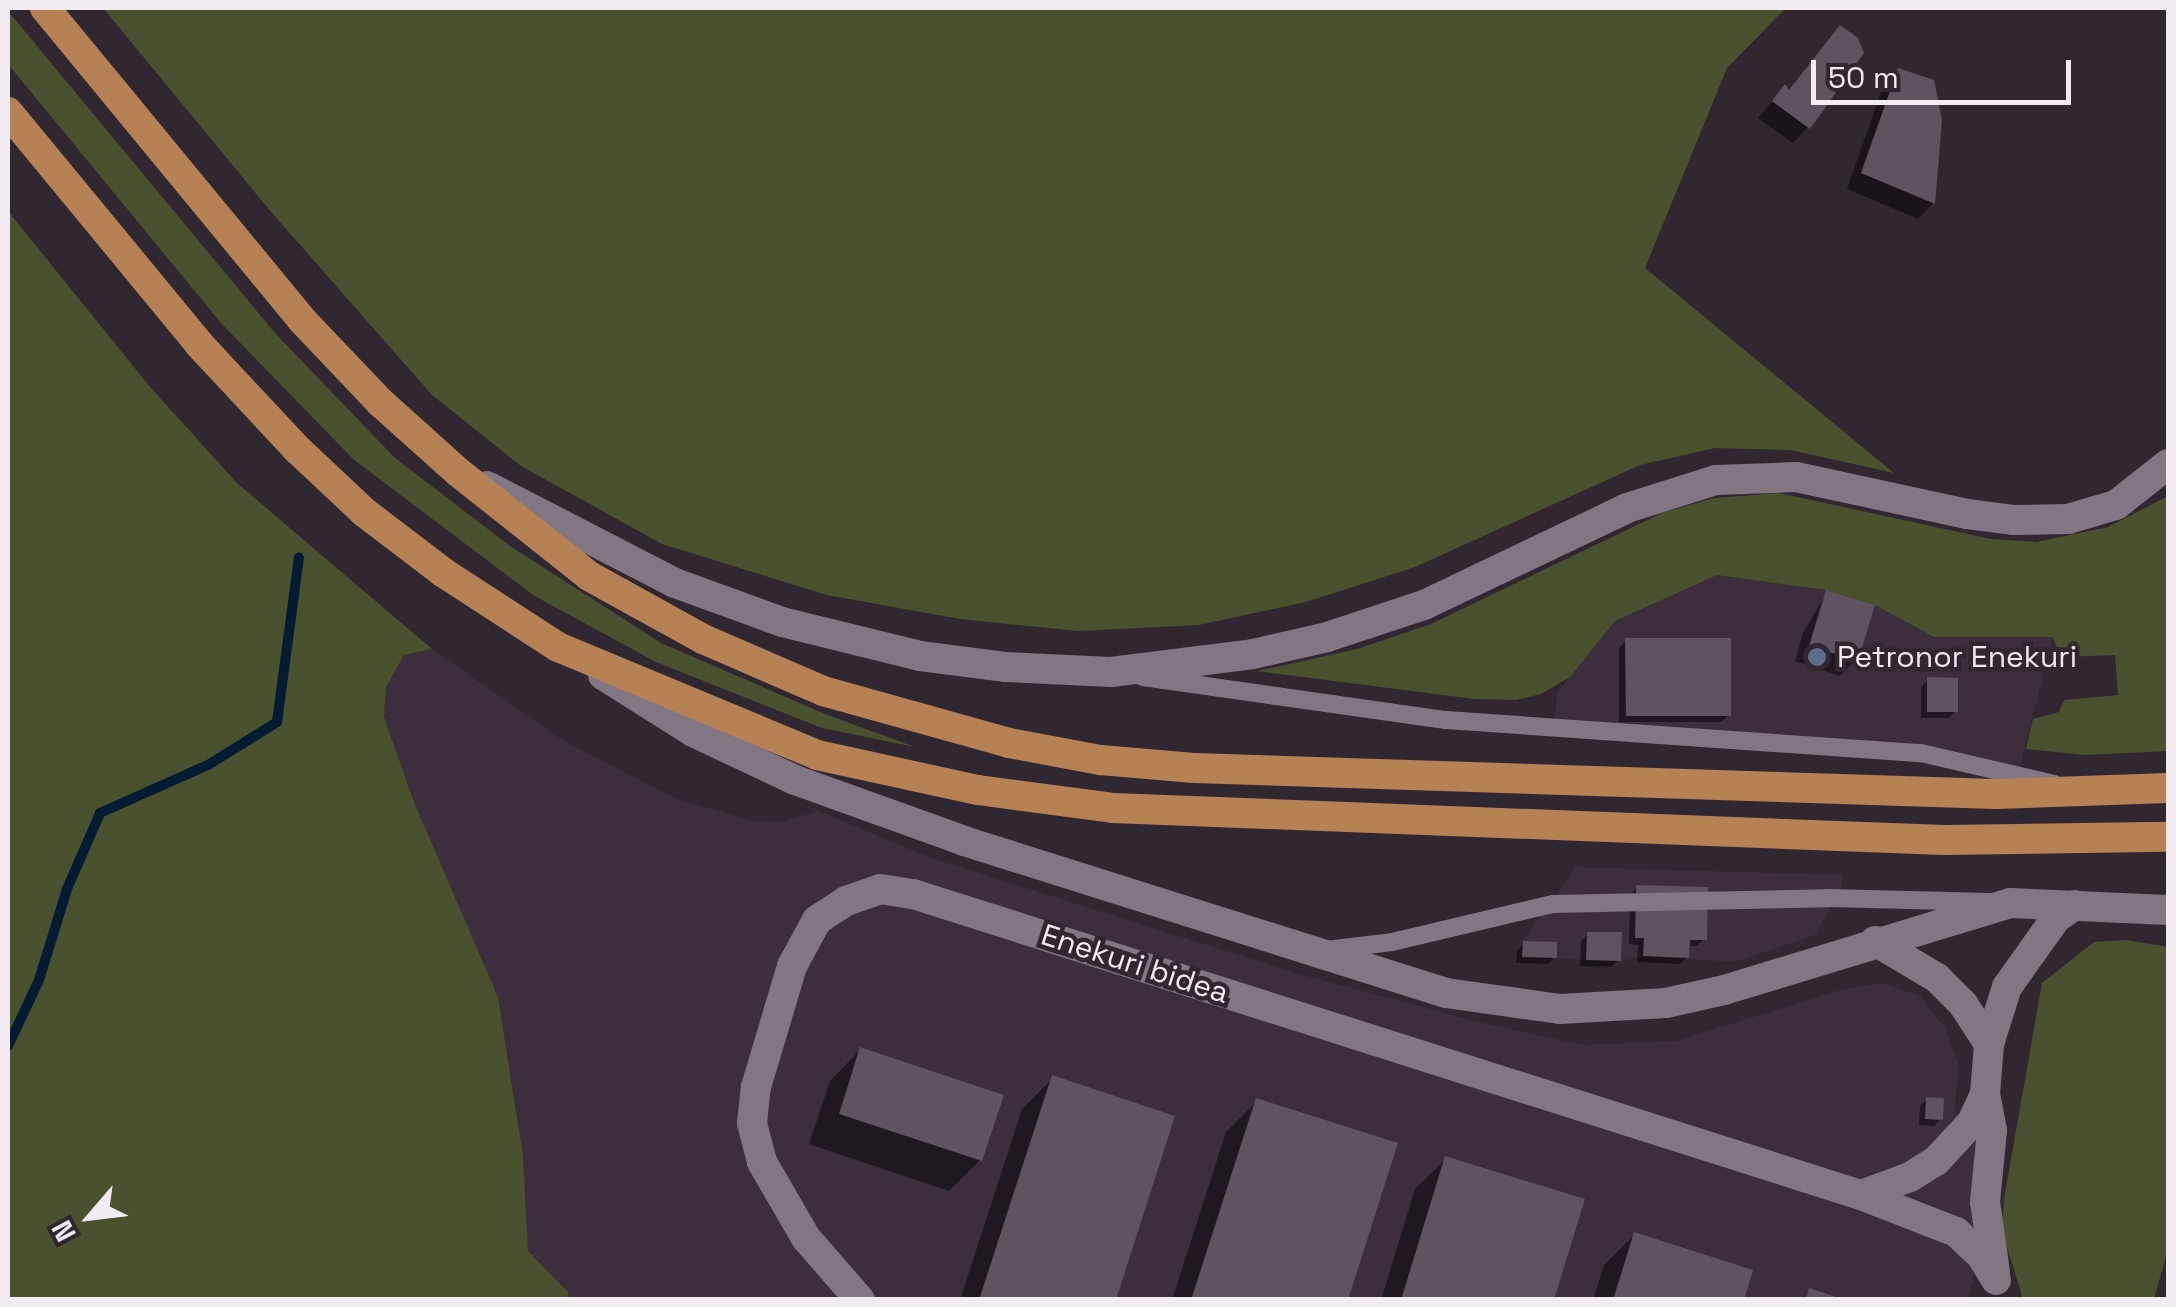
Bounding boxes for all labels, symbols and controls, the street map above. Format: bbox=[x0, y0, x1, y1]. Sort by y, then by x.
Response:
scale bar bbox=[1816, 40, 2076, 102]
text: 50 m bbox=[1828, 58, 1899, 97]
place label: Petronor Enekuri bbox=[1837, 639, 2077, 675]
marker: Petronor Enekuri bbox=[1806, 646, 1828, 668]
street label: Enekuri bidea bbox=[1037, 917, 1233, 1011]
north arrow bbox=[40, 1167, 140, 1267]
text: N bbox=[43, 1214, 84, 1248]

